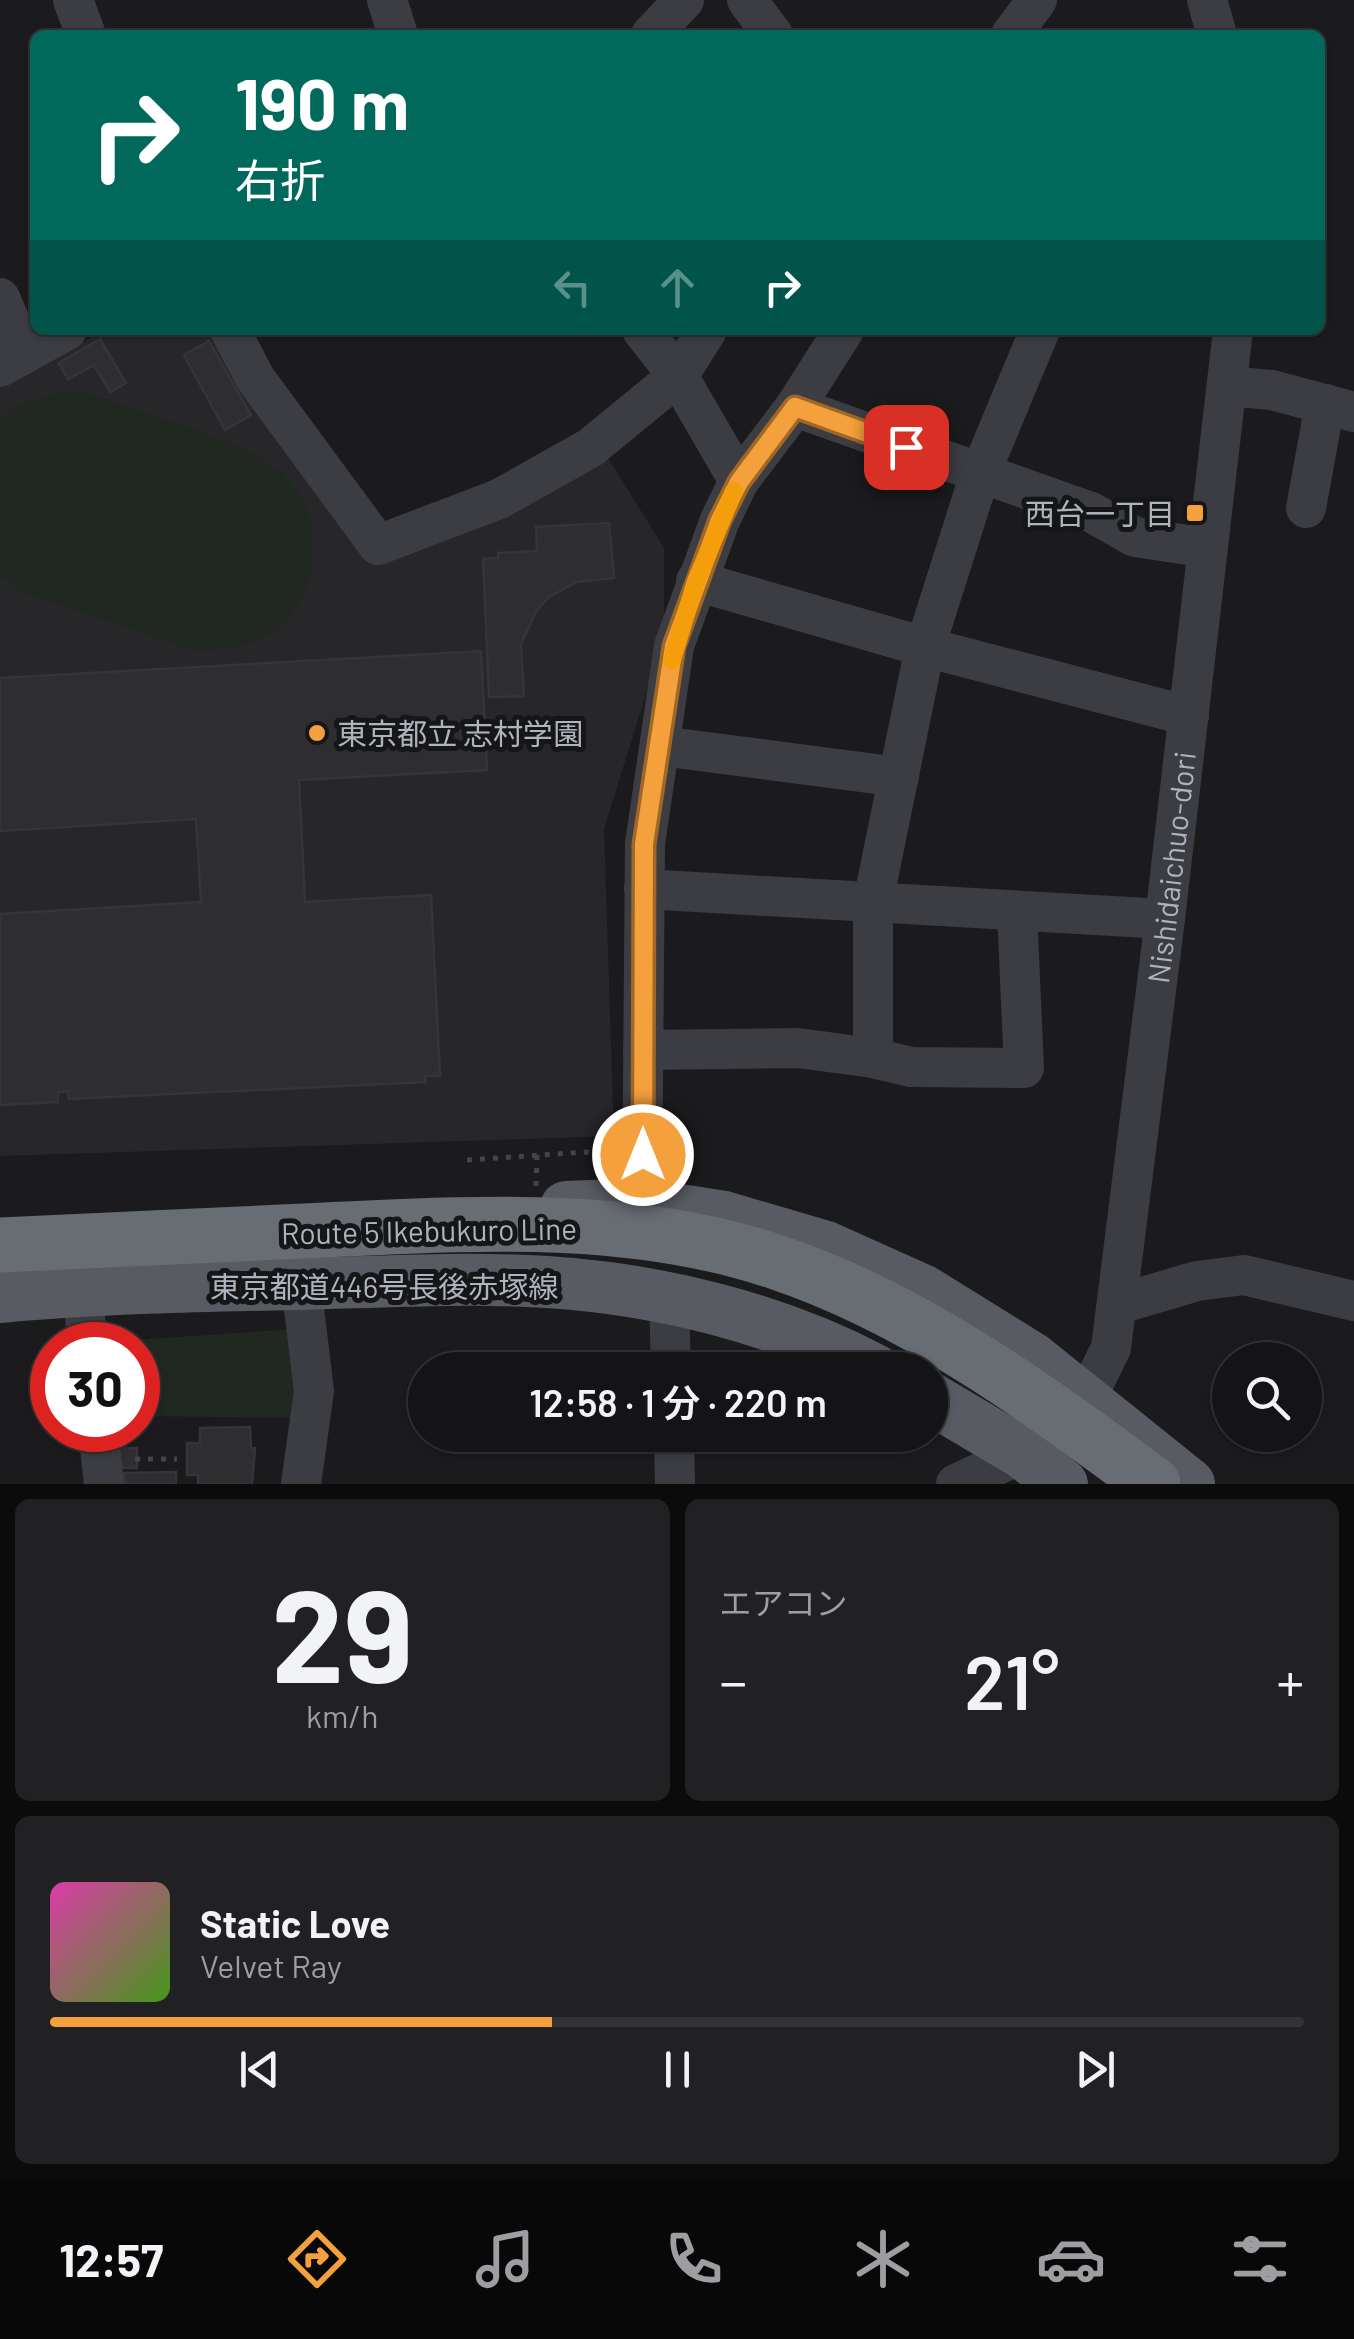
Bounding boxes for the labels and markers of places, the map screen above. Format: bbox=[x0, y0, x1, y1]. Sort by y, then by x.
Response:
pin bbox=[864, 405, 949, 490]
place label: 西台一丁目 bbox=[1025, 495, 1175, 531]
marker: 西台一丁目 bbox=[1184, 502, 1206, 524]
place label: 東京都立 志村学園 bbox=[337, 715, 583, 751]
marker: 東京都立 志村学園 bbox=[306, 722, 328, 744]

